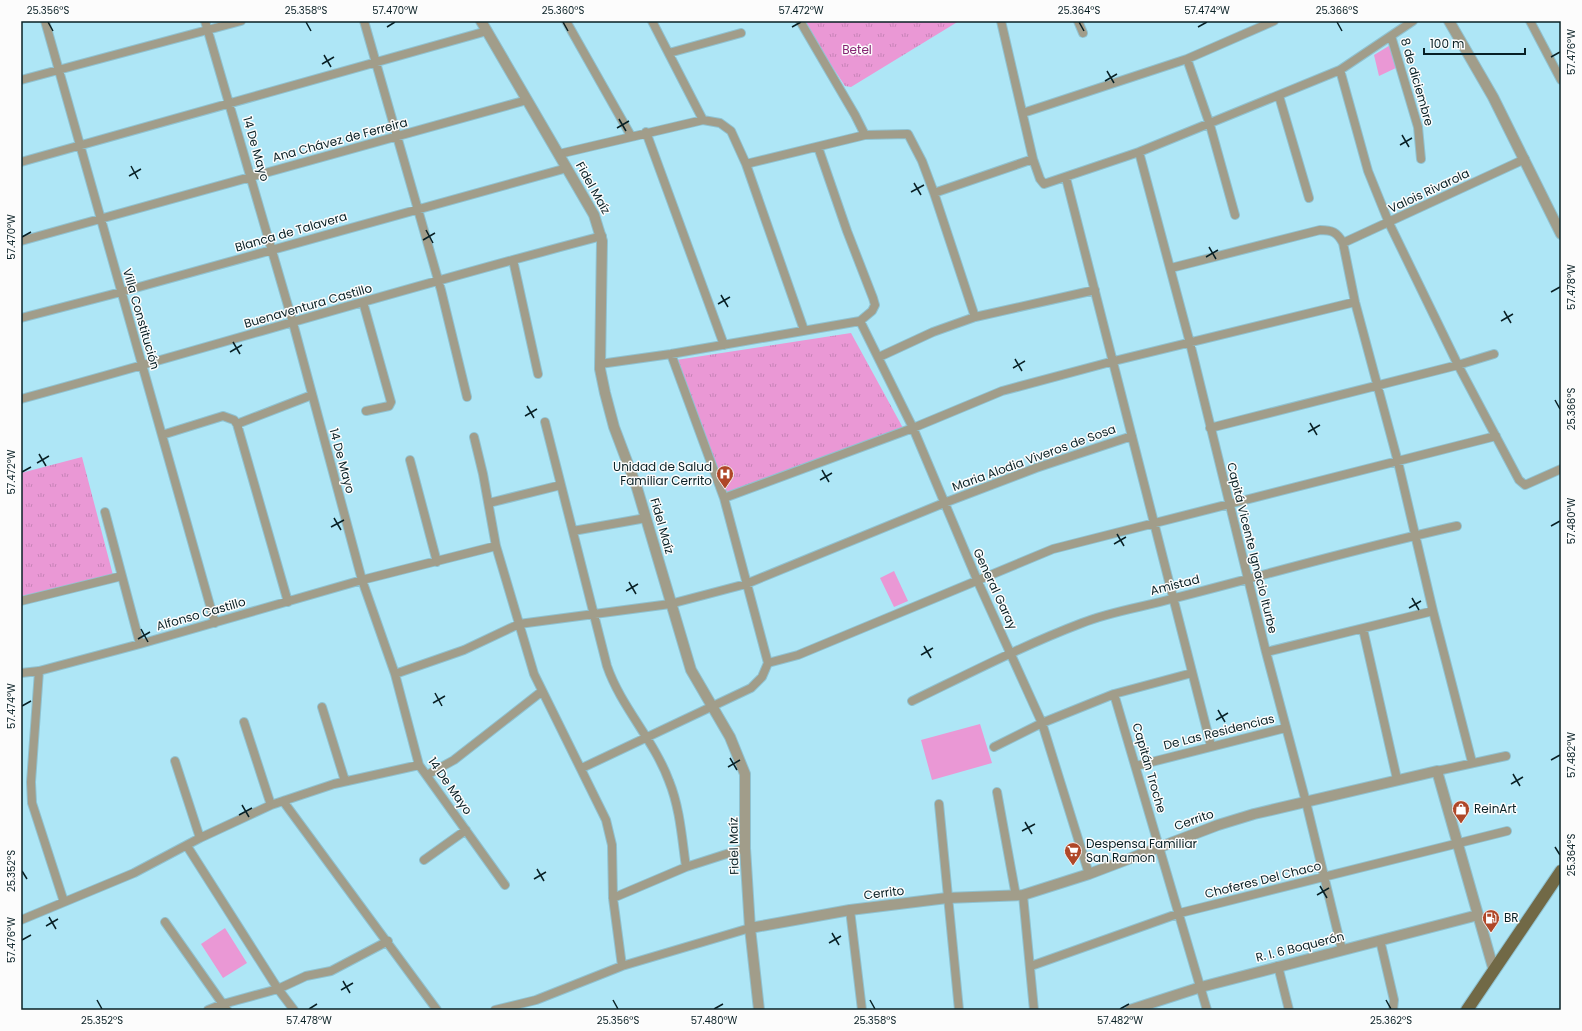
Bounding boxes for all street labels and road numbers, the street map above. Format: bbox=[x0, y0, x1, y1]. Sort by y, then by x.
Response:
street label: 8 de diciembre bbox=[1397, 36, 1438, 128]
street label: Ana Chávez de Ferreira bbox=[270, 113, 409, 166]
street label: 14 De Mayo bbox=[239, 115, 274, 184]
street label: Fidel Maíz bbox=[572, 158, 615, 217]
street label: Valois Rivarola bbox=[1386, 164, 1472, 217]
street label: Blanca de Talavera bbox=[233, 207, 349, 256]
street label: Villa Constitución bbox=[119, 266, 164, 371]
street label: Buenaventura Castillo bbox=[242, 279, 374, 332]
street label: Maria Alodia Viveros de Sosa bbox=[950, 420, 1118, 495]
street label: 14 De Mayo bbox=[326, 427, 359, 496]
street label: Capitá Vicente Ignacio Iturbe bbox=[1223, 461, 1282, 635]
street label: Fidel Maíz bbox=[646, 496, 679, 556]
street label: General Garay bbox=[969, 546, 1022, 632]
street label: Amistad bbox=[1148, 570, 1201, 599]
street label: Alfonso Castillo bbox=[154, 593, 248, 634]
street label: De Las Residencias bbox=[1162, 710, 1276, 754]
street label: Capitán Troche bbox=[1129, 721, 1170, 815]
street label: 14 De Mayo bbox=[424, 754, 477, 818]
street label: Cerrito bbox=[1172, 805, 1216, 834]
street label: Fidel Maíz bbox=[724, 817, 743, 875]
street label: Choferes Del Chaco bbox=[1203, 857, 1323, 902]
street label: Cerrito bbox=[863, 882, 905, 903]
street label: R. I. 6 Boquerón bbox=[1254, 927, 1346, 966]

